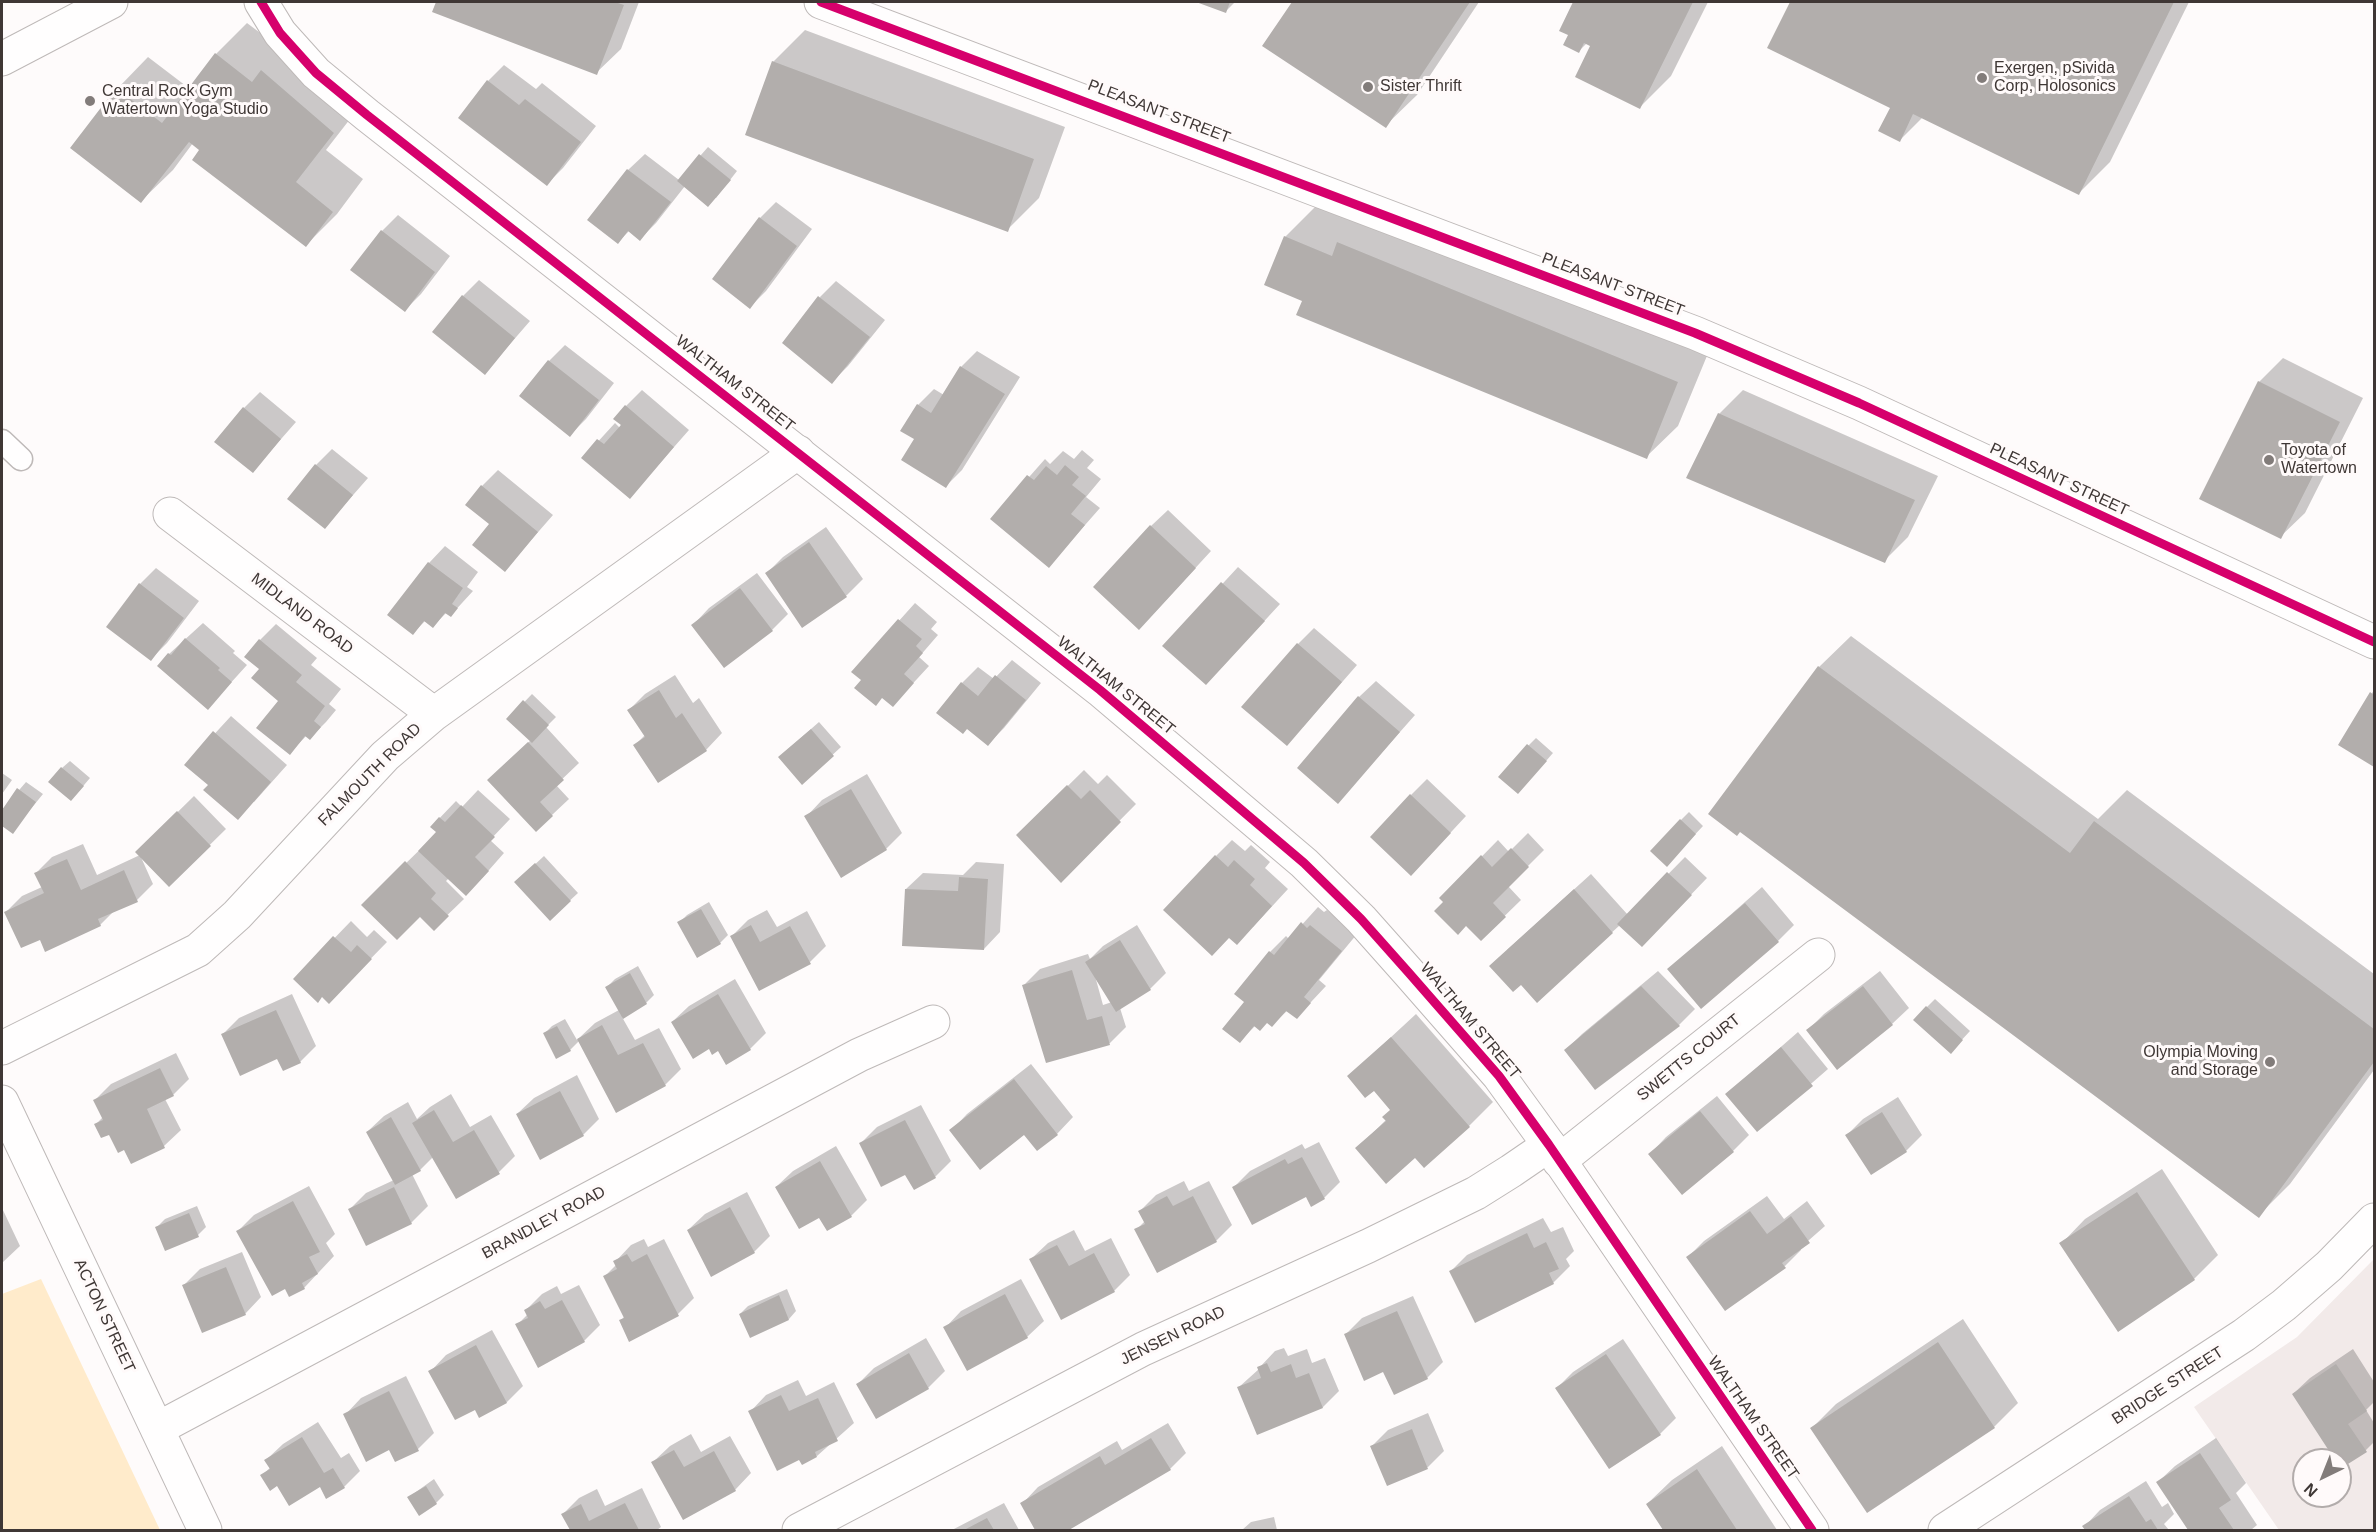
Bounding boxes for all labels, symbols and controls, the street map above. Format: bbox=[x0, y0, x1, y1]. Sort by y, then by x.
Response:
place label: Exergen, pSivida Corp, Holosonics bbox=[1994, 59, 2116, 97]
marker: Exergen, pSivida Corp, Holosonics bbox=[1975, 71, 1989, 85]
street label: PLEASANT STREET bbox=[1085, 76, 1233, 148]
place label: Sister Thrift bbox=[1380, 77, 1462, 97]
marker: Sister Thrift bbox=[1361, 80, 1375, 94]
place label: Central Rock Gym Watertown Yoga Studio bbox=[102, 82, 268, 120]
marker: Central Rock Gym Watertown Yoga Studio bbox=[83, 94, 97, 108]
street label: PLEASANT STREET bbox=[1539, 249, 1687, 321]
street label: WALTHAM STREET bbox=[672, 332, 798, 436]
street label: PLEASANT STREET bbox=[1986, 439, 2132, 521]
place label: Toyota of Watertown bbox=[2281, 441, 2357, 479]
marker: Toyota of Watertown bbox=[2262, 453, 2276, 467]
street label: MIDLAND ROAD bbox=[247, 569, 357, 659]
street label: WALTHAM STREET bbox=[1053, 633, 1179, 739]
street label: FALMOUTH ROAD bbox=[314, 719, 426, 831]
street label: WALTHAM STREET bbox=[1416, 959, 1524, 1083]
street label: SWETTS COURT bbox=[1633, 1010, 1745, 1106]
place label: Olympia Moving and Storage bbox=[2143, 1043, 2258, 1081]
marker: Olympia Moving and Storage bbox=[2263, 1055, 2277, 1069]
street label: BRANDLEY ROAD bbox=[479, 1182, 609, 1264]
street label: ACTON STREET bbox=[69, 1256, 139, 1376]
street label: JENSEN ROAD bbox=[1118, 1302, 1228, 1370]
street label: BRIDGE STREET bbox=[2109, 1343, 2227, 1429]
street label: WALTHAM STREET bbox=[1703, 1353, 1803, 1483]
north arrow bbox=[2292, 1448, 2352, 1508]
text: N bbox=[2301, 1480, 2321, 1500]

